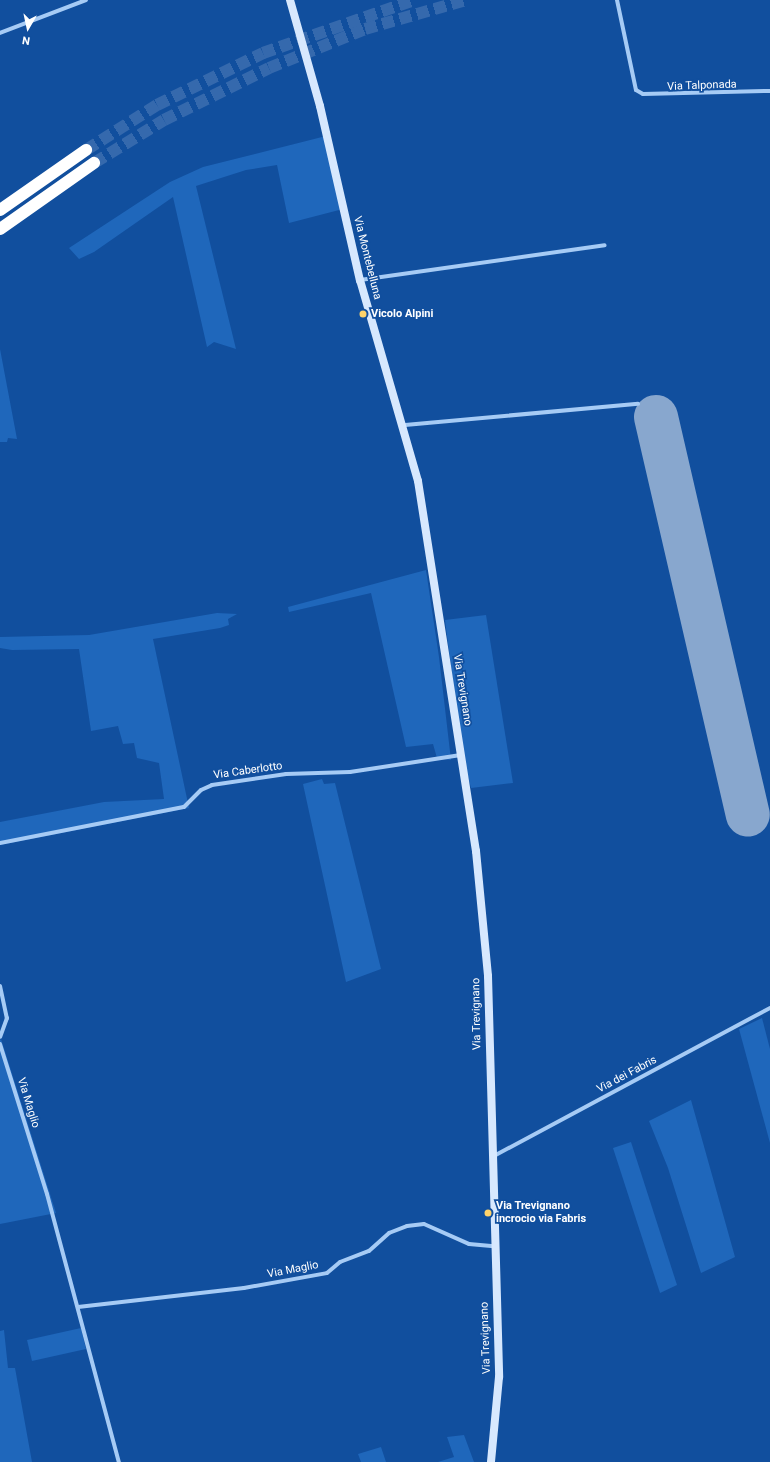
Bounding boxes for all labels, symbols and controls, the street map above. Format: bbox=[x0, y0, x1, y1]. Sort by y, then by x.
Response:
north arrow bbox=[8, 8, 48, 48]
text: N bbox=[21, 33, 31, 47]
street label: Via Talponada bbox=[667, 78, 737, 94]
street label: Via Montebelluna bbox=[350, 215, 384, 301]
place label: Vicolo Alpini bbox=[371, 307, 433, 321]
marker: Vicolo Alpini bbox=[358, 309, 368, 319]
street label: Via Trevignano bbox=[450, 653, 474, 727]
street label: Via Caberlotto bbox=[213, 760, 283, 782]
street label: Via Trevignano bbox=[470, 978, 484, 1050]
street label: Via dei Fabris bbox=[595, 1054, 659, 1096]
street label: Via Maglio bbox=[14, 1076, 42, 1130]
place label: Via Trevignano incrocio via Fabris bbox=[496, 1200, 586, 1226]
marker: Via Trevignano incrocio via Fabris bbox=[483, 1208, 493, 1218]
street label: Via Maglio bbox=[266, 1259, 320, 1281]
street label: Via Trevignano bbox=[478, 1302, 494, 1374]

